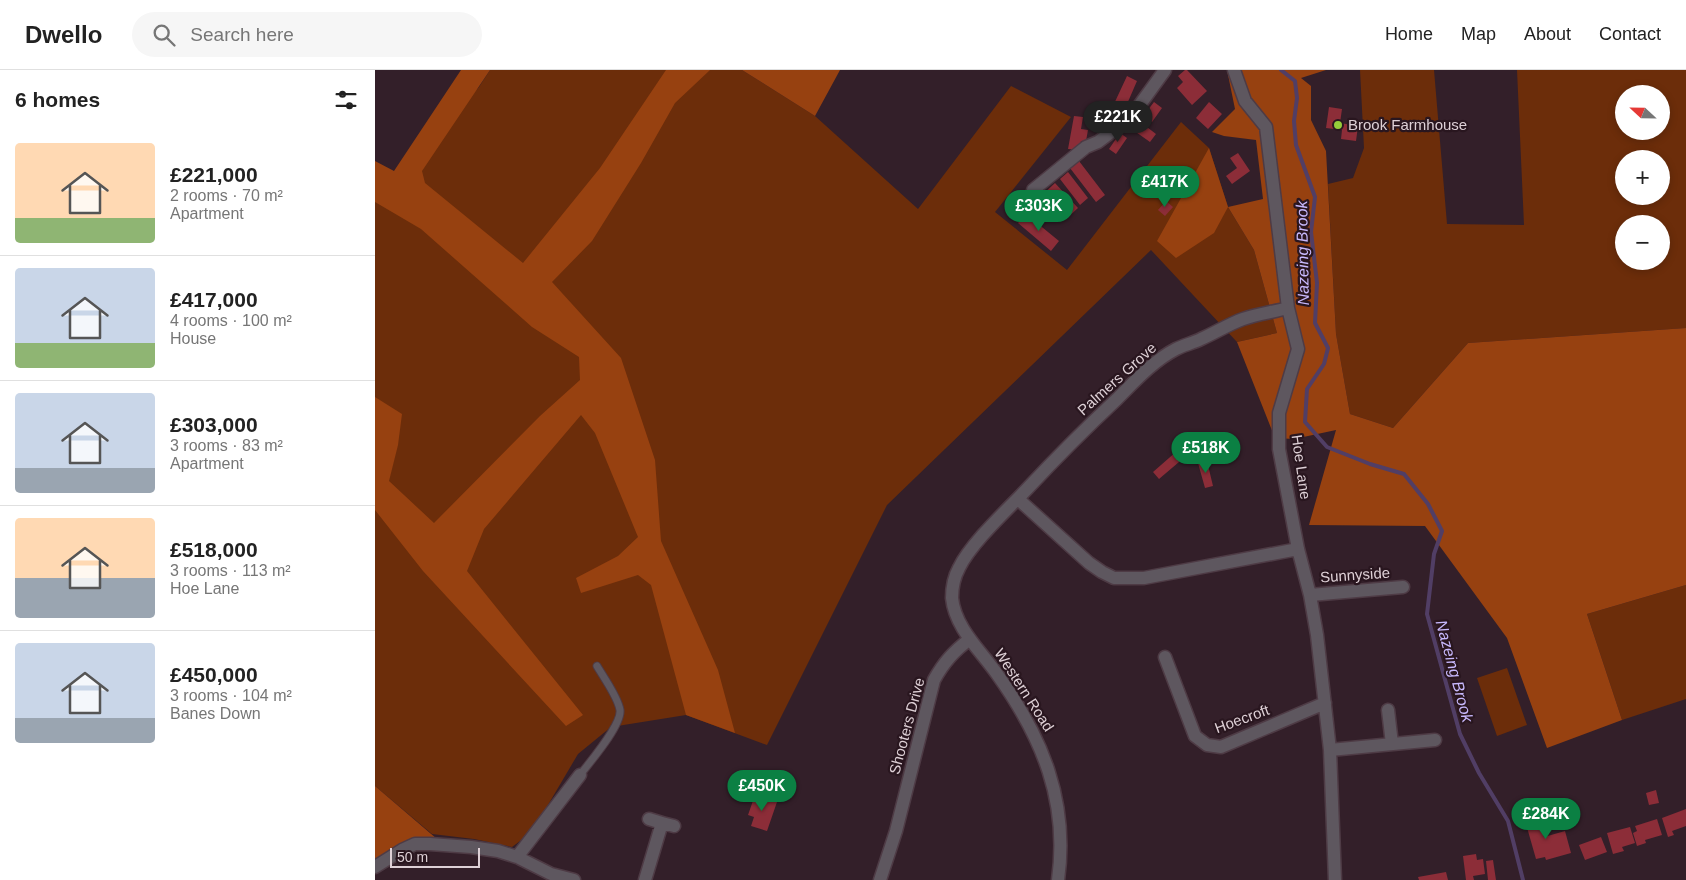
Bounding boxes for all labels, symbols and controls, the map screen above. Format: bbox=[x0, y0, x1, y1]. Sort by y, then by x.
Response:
search box bbox=[132, 12, 482, 57]
text: Dwello bbox=[25, 21, 102, 48]
icon: search bbox=[150, 21, 178, 49]
text: Search here bbox=[190, 24, 294, 45]
text: Home bbox=[1385, 24, 1433, 44]
text: Map bbox=[1461, 24, 1496, 44]
text: About bbox=[1524, 24, 1571, 44]
text: Contact bbox=[1599, 24, 1661, 44]
north arrow bbox=[1615, 85, 1670, 140]
map controls bbox=[1615, 85, 1670, 270]
icon: filters bbox=[332, 86, 360, 114]
text: 6 homes bbox=[15, 88, 100, 111]
pin: £221K bbox=[1083, 100, 1153, 143]
text: £221K bbox=[1094, 108, 1142, 125]
place label: Brook Farmhouse bbox=[1348, 116, 1467, 133]
marker: Brook Farmhouse bbox=[1332, 119, 1344, 131]
button: + bbox=[1615, 150, 1670, 205]
icon: home bbox=[55, 163, 115, 223]
text: £221,000 bbox=[170, 163, 258, 186]
pin: £417K bbox=[1130, 166, 1200, 208]
text: £417K bbox=[1141, 173, 1189, 190]
text: 2 rooms · 70 m² bbox=[170, 187, 283, 204]
pin: £303K bbox=[1004, 190, 1074, 232]
text: £303K bbox=[1015, 197, 1063, 214]
water label: Nazeing Brook bbox=[1293, 199, 1312, 306]
text: Apartment bbox=[170, 205, 244, 222]
button: − bbox=[1615, 215, 1670, 270]
icon: home bbox=[55, 288, 115, 348]
text: £417,000 bbox=[170, 288, 258, 311]
text: 4 rooms · 100 m² bbox=[170, 312, 292, 329]
text: House bbox=[170, 330, 216, 347]
street label: Palmers Grove bbox=[1074, 339, 1160, 418]
icon: home bbox=[55, 413, 115, 473]
text: £303,000 bbox=[170, 413, 258, 436]
pin: £518K bbox=[1171, 432, 1241, 474]
street label: Hoe Lane bbox=[1289, 434, 1314, 500]
text: 3 rooms · 83 m² bbox=[170, 437, 283, 454]
text: £518K bbox=[1182, 439, 1230, 456]
text: Apartment bbox=[170, 455, 244, 472]
icon: home bbox=[55, 538, 115, 598]
text: £518,000 bbox=[170, 538, 258, 561]
text: 3 rooms · 113 m² bbox=[170, 562, 291, 579]
street label: Sunnyside bbox=[1319, 564, 1391, 585]
text: Hoe Lane bbox=[170, 580, 239, 597]
water label: Nazeing Brook bbox=[1433, 618, 1477, 725]
street label: Western Road bbox=[991, 645, 1058, 734]
icon: home bbox=[55, 663, 115, 723]
text: £450,000 bbox=[170, 663, 258, 686]
street label: Shooters Drive bbox=[885, 676, 928, 776]
text: 3 rooms · 104 m² bbox=[170, 687, 292, 704]
street label: Hoecroft bbox=[1212, 701, 1272, 736]
text: Banes Down bbox=[170, 705, 261, 722]
pin: £450K bbox=[727, 770, 797, 812]
text: £450K bbox=[738, 777, 786, 794]
pin: £284K bbox=[1511, 798, 1581, 840]
text: £284K bbox=[1522, 805, 1570, 822]
scale bar bbox=[390, 845, 480, 868]
text: 50 m bbox=[397, 849, 428, 865]

